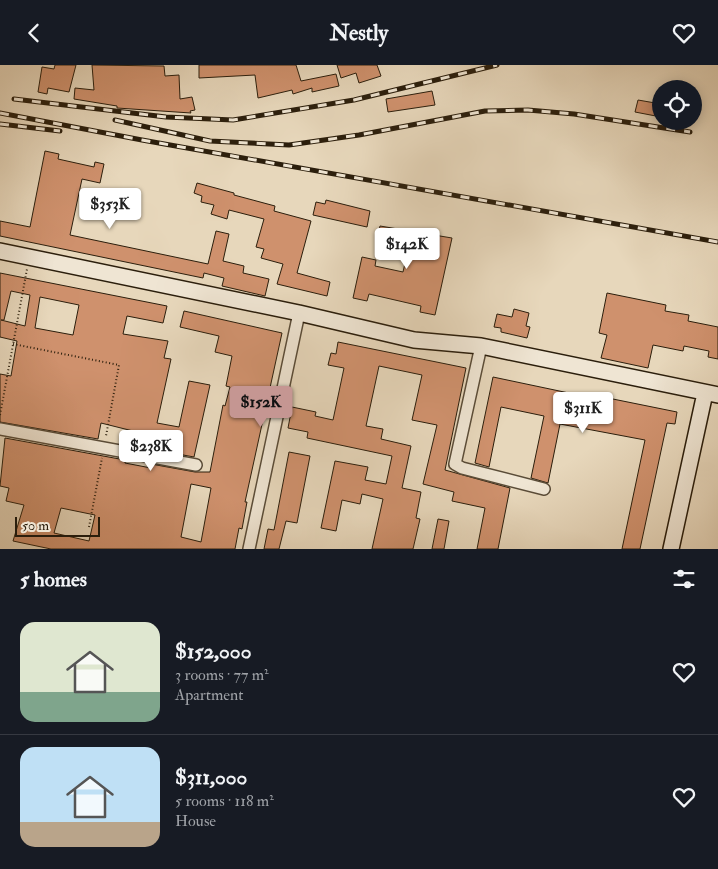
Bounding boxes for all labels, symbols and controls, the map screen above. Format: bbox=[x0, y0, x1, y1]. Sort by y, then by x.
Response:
icon: back bbox=[20, 19, 48, 47]
text: Nestly bbox=[330, 19, 388, 47]
icon: heart bbox=[670, 19, 698, 47]
map controls bbox=[652, 80, 702, 130]
button: locate bbox=[652, 80, 702, 130]
pin: $353K bbox=[75, 187, 145, 230]
text: $353K bbox=[90, 194, 130, 214]
pin: $142K bbox=[372, 227, 442, 270]
text: $142K bbox=[386, 234, 428, 254]
pin: $152K bbox=[226, 385, 296, 428]
pin: $311K bbox=[548, 391, 618, 434]
text: $152K bbox=[241, 392, 281, 412]
text: $311K bbox=[564, 398, 602, 418]
pin: $238K bbox=[116, 429, 186, 472]
text: $238K bbox=[130, 436, 172, 456]
scale bar bbox=[15, 514, 100, 537]
text: 50 m bbox=[22, 517, 49, 534]
icon: filters bbox=[670, 565, 698, 593]
text: 5 homes bbox=[20, 566, 87, 593]
text: $152,000 bbox=[175, 638, 251, 665]
icon: home bbox=[60, 642, 120, 702]
icon: heart bbox=[670, 658, 698, 686]
text: 3 rooms · 77 m² bbox=[175, 665, 269, 685]
text: Apartment bbox=[175, 685, 243, 705]
text: $311,000 bbox=[175, 764, 247, 791]
icon: home bbox=[60, 767, 120, 827]
icon: heart bbox=[670, 783, 698, 811]
text: 5 rooms · 118 m² bbox=[175, 791, 274, 811]
text: House bbox=[175, 811, 216, 831]

